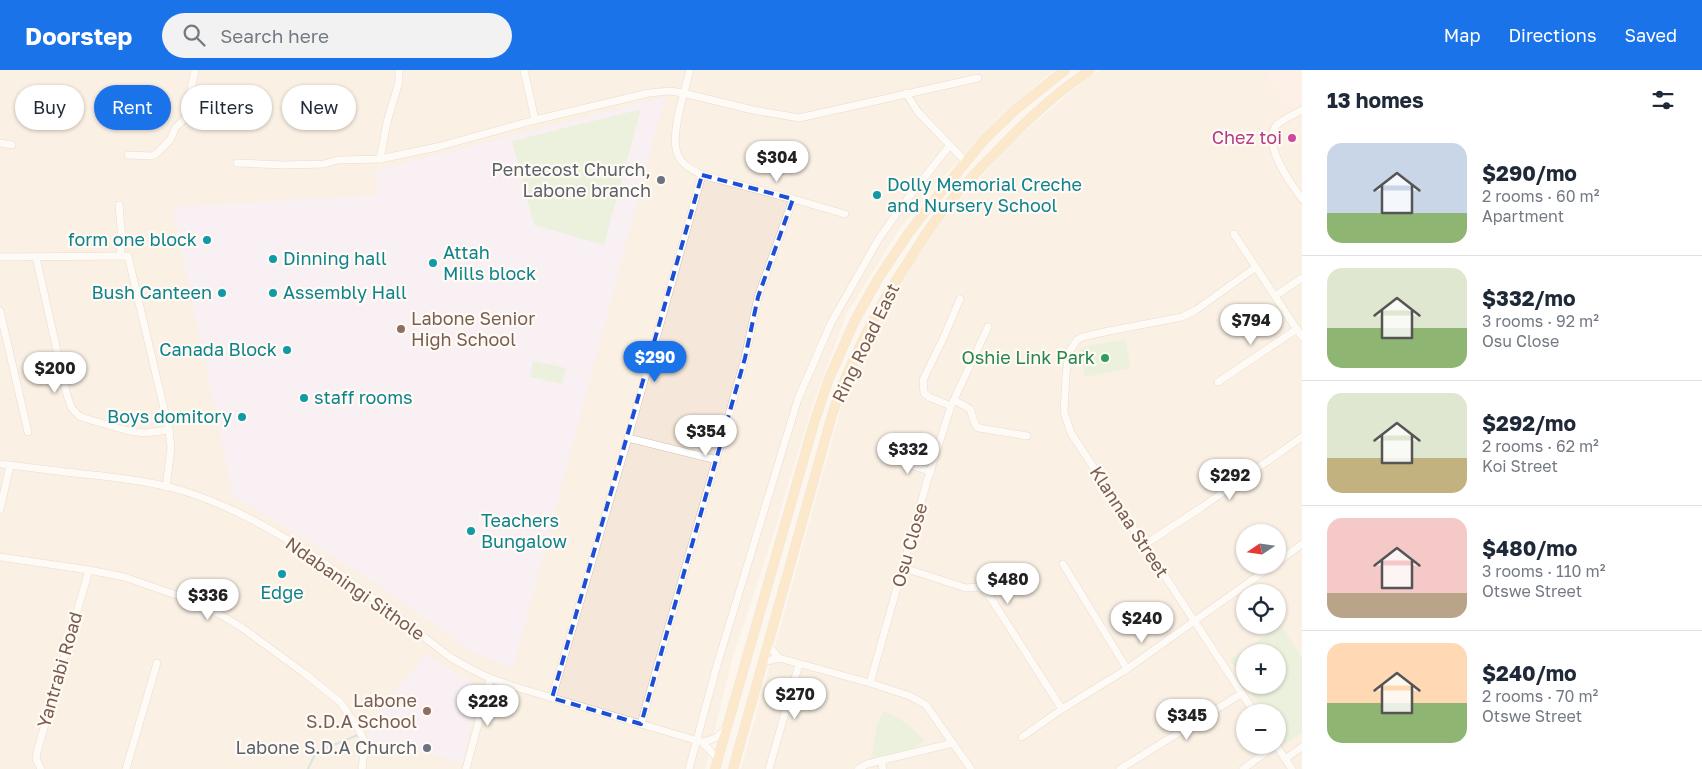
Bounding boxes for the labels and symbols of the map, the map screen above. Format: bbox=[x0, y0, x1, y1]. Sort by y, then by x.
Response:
place label: Chez toi bbox=[1212, 126, 1282, 148]
marker: Chez toi bbox=[1286, 132, 1298, 144]
pin: $304 bbox=[747, 140, 807, 183]
place label: Pentecost Church, Labone branch bbox=[491, 158, 651, 201]
place label: Dolly Memorial Creche and Nursery School bbox=[887, 173, 1082, 216]
marker: Pentecost Church, Labone branch bbox=[655, 174, 667, 186]
marker: Dolly Memorial Creche and Nursery School bbox=[871, 189, 883, 201]
place label: form one block bbox=[68, 228, 197, 250]
marker: form one block bbox=[201, 234, 213, 246]
place label: Attah Mills block bbox=[443, 241, 536, 284]
place label: Dinning hall bbox=[283, 247, 387, 269]
marker: Dinning hall bbox=[267, 253, 279, 265]
marker: Attah Mills block bbox=[427, 257, 439, 269]
street label: Ring Road East bbox=[827, 279, 903, 406]
place label: Bush Canteen bbox=[91, 281, 212, 303]
place label: Assembly Hall bbox=[283, 281, 407, 303]
marker: Bush Canteen bbox=[216, 287, 228, 299]
marker: Assembly Hall bbox=[267, 287, 279, 299]
pin: $794 bbox=[1221, 304, 1281, 346]
place label: Labone Senior High School bbox=[411, 307, 535, 350]
marker: Labone Senior High School bbox=[395, 323, 407, 335]
place label: Canada Block bbox=[159, 338, 277, 360]
pin: $290 bbox=[625, 340, 685, 383]
marker: Canada Block bbox=[281, 344, 293, 356]
place label: Oshie Link Park bbox=[962, 346, 1095, 368]
pin: $200 bbox=[25, 352, 85, 394]
marker: Oshie Link Park bbox=[1099, 352, 1111, 364]
place label: staff rooms bbox=[314, 386, 413, 408]
marker: staff rooms bbox=[298, 392, 310, 404]
place label: Boys domitory bbox=[107, 405, 232, 427]
marker: Boys domitory bbox=[236, 411, 248, 423]
pin: $354 bbox=[676, 414, 736, 457]
pin: $332 bbox=[878, 432, 938, 475]
pin: $292 bbox=[1200, 458, 1260, 501]
street label: Klannaa Street bbox=[1086, 462, 1174, 581]
street label: Osu Close bbox=[886, 500, 932, 590]
place label: Teachers Bungalow bbox=[481, 509, 567, 552]
north arrow bbox=[1236, 524, 1286, 574]
marker: Teachers Bungalow bbox=[465, 525, 477, 537]
street label: Ndabaningi Sithole bbox=[282, 532, 429, 644]
pin: $480 bbox=[978, 562, 1038, 605]
marker: Edge bbox=[276, 568, 288, 580]
pin: $336 bbox=[178, 578, 238, 621]
place label: Edge bbox=[260, 581, 304, 603]
pin: $240 bbox=[1112, 602, 1172, 644]
street label: Yantrabi Road bbox=[32, 609, 86, 730]
pin: $270 bbox=[765, 678, 825, 720]
pin: $228 bbox=[458, 684, 518, 727]
place label: Labone S.D.A School bbox=[306, 689, 417, 732]
pin: $345 bbox=[1157, 698, 1217, 741]
marker: Labone S.D.A School bbox=[421, 705, 433, 717]
place label: Labone S.D.A Church bbox=[235, 736, 417, 758]
marker: Labone S.D.A Church bbox=[421, 742, 433, 754]

